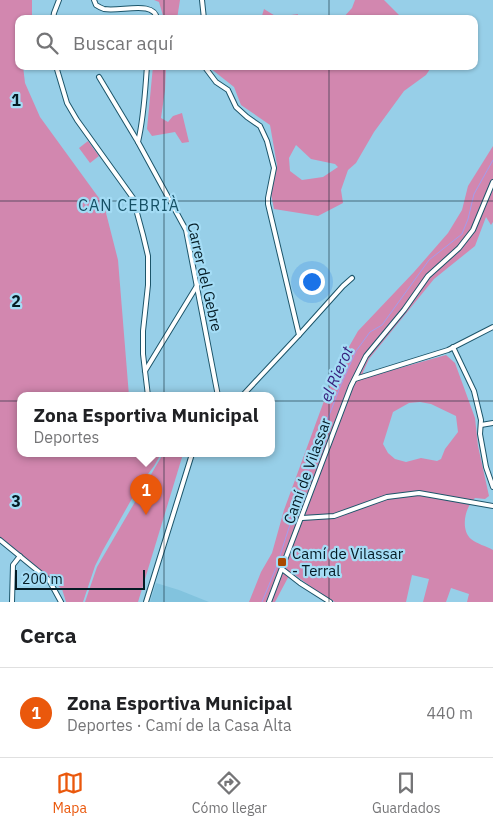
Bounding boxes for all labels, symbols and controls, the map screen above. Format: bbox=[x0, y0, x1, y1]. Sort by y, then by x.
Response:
search box bbox=[15, 15, 478, 70]
icon: search bbox=[33, 29, 61, 57]
text: Buscar aquí bbox=[73, 31, 173, 55]
text: 1 bbox=[11, 90, 21, 110]
district label: CAN CEBRIÀ bbox=[78, 194, 180, 215]
street label: Carrer del Gebre bbox=[183, 221, 227, 333]
your location bbox=[299, 269, 325, 295]
text: 2 bbox=[11, 291, 21, 311]
water label: el Rierot bbox=[315, 343, 357, 405]
popup bbox=[17, 392, 275, 457]
text: Zona Esportiva Municipal bbox=[34, 403, 258, 427]
street label: Camí de Vilassar bbox=[279, 415, 335, 526]
text: Deportes bbox=[34, 427, 99, 447]
pin: 1 bbox=[130, 474, 162, 515]
text: 3 bbox=[11, 491, 21, 511]
place label: Camí de Vilassar - Terral bbox=[292, 544, 404, 580]
marker: Camí de Vilassar - Terral bbox=[276, 556, 288, 568]
scale bar bbox=[15, 567, 145, 590]
text: 200 m bbox=[22, 570, 63, 588]
text: Cerca bbox=[20, 621, 77, 649]
text: Zona Esportiva Municipal bbox=[67, 691, 292, 715]
text: 1 bbox=[31, 703, 41, 723]
text: 440 m bbox=[426, 703, 473, 723]
text: Deportes · Camí de la Casa Alta bbox=[67, 715, 292, 735]
tab: Mapa bbox=[52, 769, 87, 817]
tab: Cómo llegar bbox=[192, 769, 267, 817]
tab: Guardados bbox=[372, 769, 441, 817]

